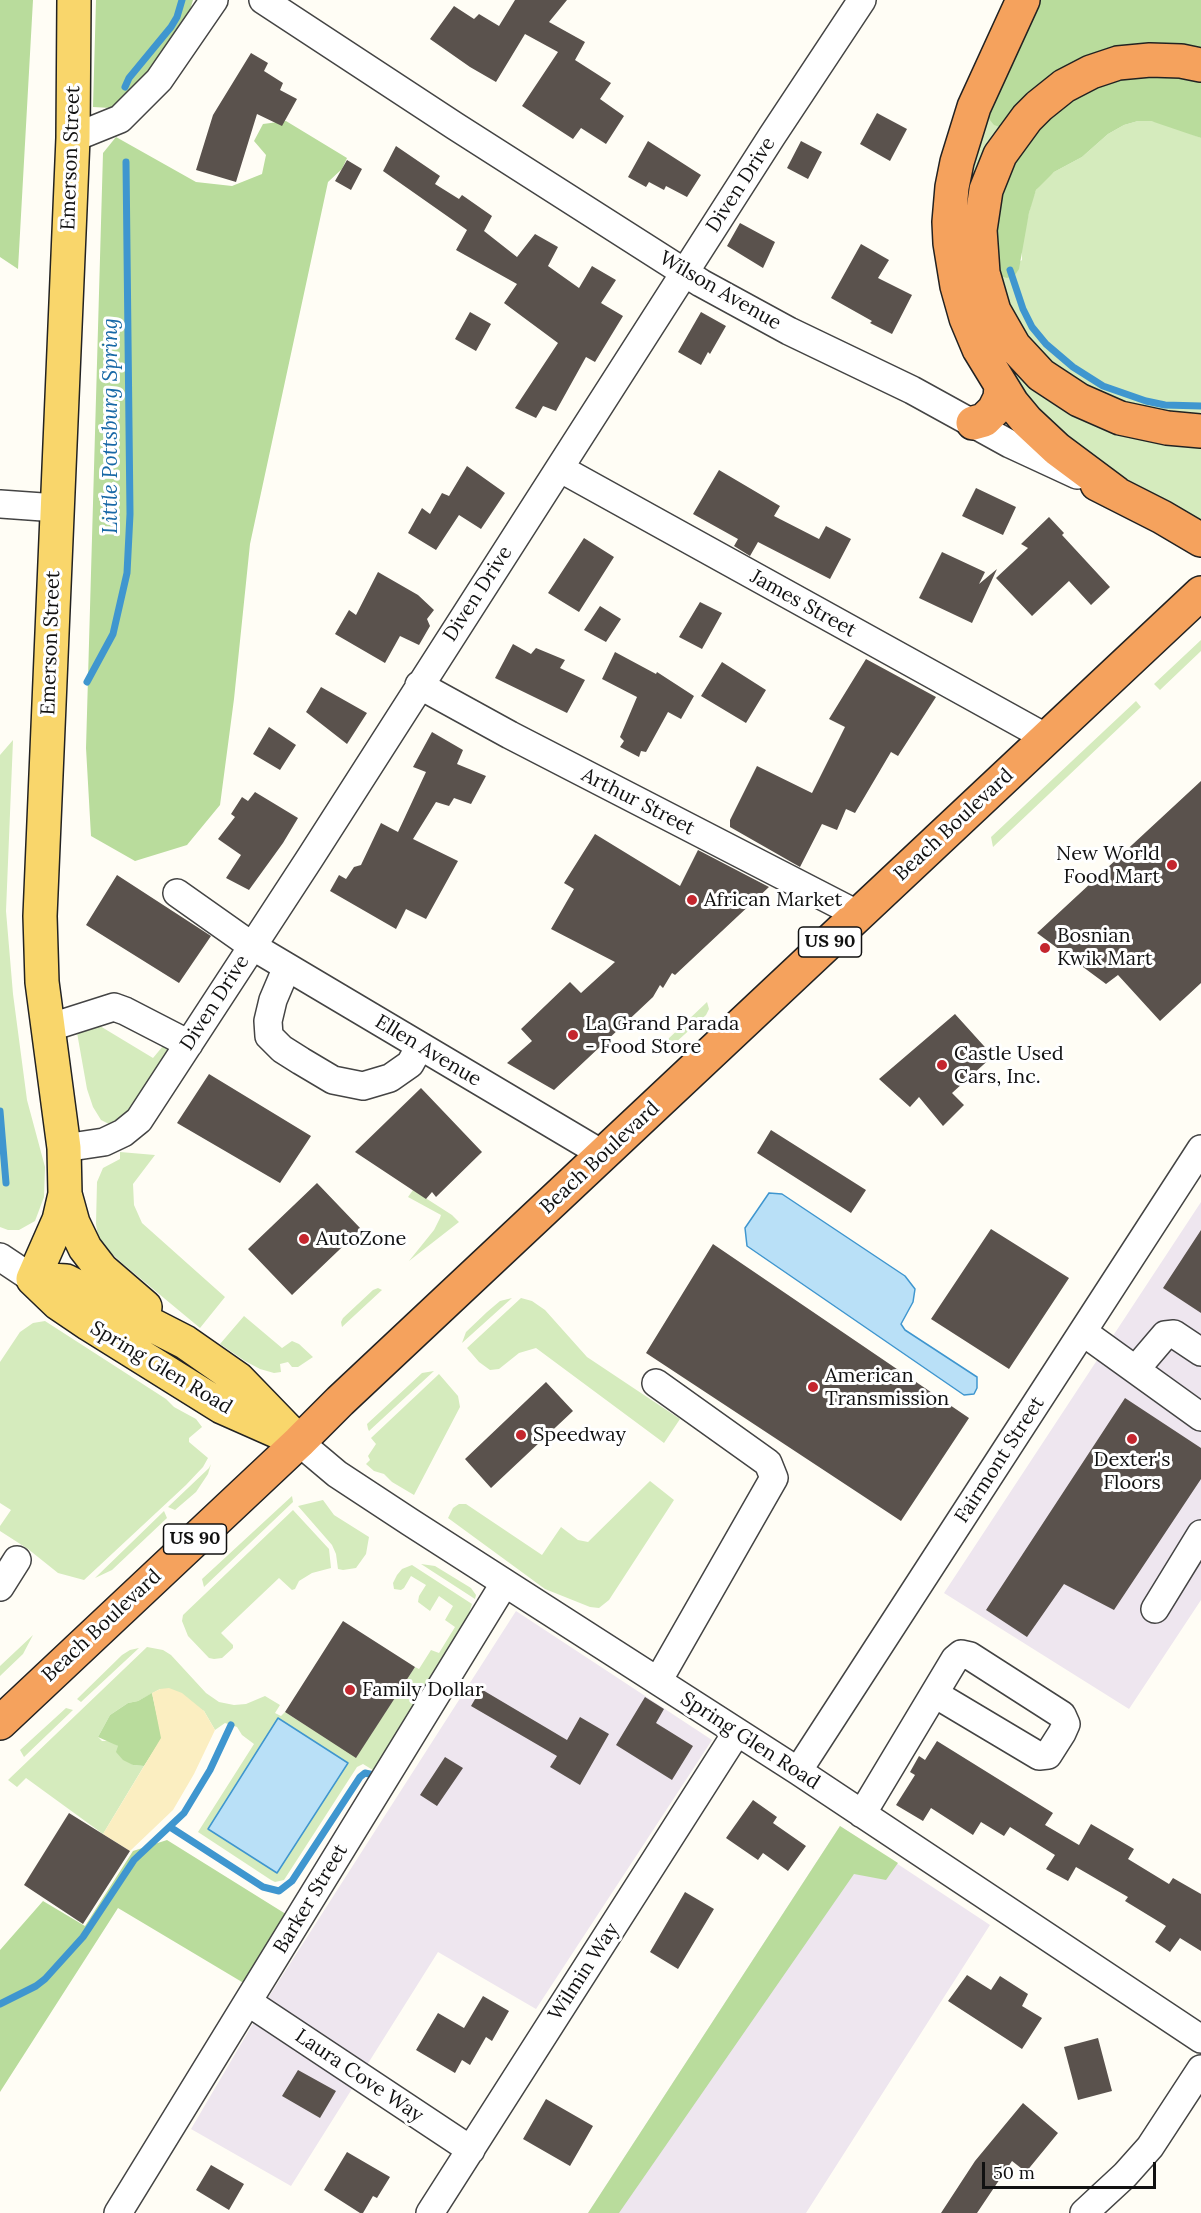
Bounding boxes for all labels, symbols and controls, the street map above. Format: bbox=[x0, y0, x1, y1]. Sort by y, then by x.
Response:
street label: Emerson Street bbox=[56, 85, 86, 231]
street label: Diven Drive bbox=[701, 133, 781, 237]
street label: Wilson Avenue bbox=[655, 246, 785, 336]
water label: Little Pottsburg Spring bbox=[98, 318, 124, 534]
street label: Diven Drive bbox=[438, 542, 518, 646]
street label: James Street bbox=[746, 565, 860, 643]
street label: Emerson Street bbox=[36, 570, 66, 716]
street label: Arthur Street bbox=[577, 763, 699, 841]
street label: Beach Boulevard bbox=[889, 764, 1019, 886]
place label: New World Food Mart bbox=[1056, 842, 1160, 889]
marker: New World Food Mart bbox=[1165, 858, 1179, 872]
place label: African Market bbox=[704, 888, 842, 912]
marker: African Market bbox=[685, 893, 699, 907]
place label: Bosnian Kwik Mart bbox=[1057, 924, 1153, 971]
road number: US 90 bbox=[798, 927, 862, 957]
marker: Bosnian Kwik Mart bbox=[1038, 941, 1052, 955]
street label: Diven Drive bbox=[175, 951, 255, 1055]
street label: Ellen Avenue bbox=[371, 1010, 485, 1092]
place label: La Grand Parada - Food Store bbox=[585, 1012, 739, 1059]
marker: La Grand Parada - Food Store bbox=[566, 1028, 580, 1042]
place label: Castle Used Cars, Inc. bbox=[954, 1042, 1064, 1089]
marker: Castle Used Cars, Inc. bbox=[935, 1058, 949, 1072]
street label: Beach Boulevard bbox=[535, 1097, 665, 1219]
place label: AutoZone bbox=[316, 1227, 406, 1251]
marker: AutoZone bbox=[297, 1232, 311, 1246]
street label: Spring Glen Road bbox=[86, 1316, 236, 1420]
place label: American Transmission bbox=[825, 1364, 949, 1411]
marker: American Transmission bbox=[806, 1380, 820, 1394]
street label: Fairmont Street bbox=[950, 1392, 1050, 1528]
place label: Speedway bbox=[533, 1423, 626, 1447]
marker: Speedway bbox=[514, 1428, 528, 1442]
marker: Dexter's Floors bbox=[1125, 1432, 1139, 1446]
place label: Dexter's Floors bbox=[1094, 1448, 1170, 1495]
road number: US 90 bbox=[164, 1524, 226, 1554]
street label: Beach Boulevard bbox=[37, 1565, 167, 1687]
place label: Family Dollar bbox=[362, 1678, 484, 1702]
marker: Family Dollar bbox=[343, 1683, 357, 1697]
street label: Spring Glen Road bbox=[676, 1687, 824, 1795]
street label: Barker Street bbox=[269, 1840, 353, 1958]
street label: Wilmin Way bbox=[544, 1919, 624, 2025]
street label: Laura Cove Way bbox=[290, 2024, 428, 2128]
scale bar bbox=[985, 2150, 1159, 2188]
text: 50 m bbox=[993, 2161, 1035, 2184]

